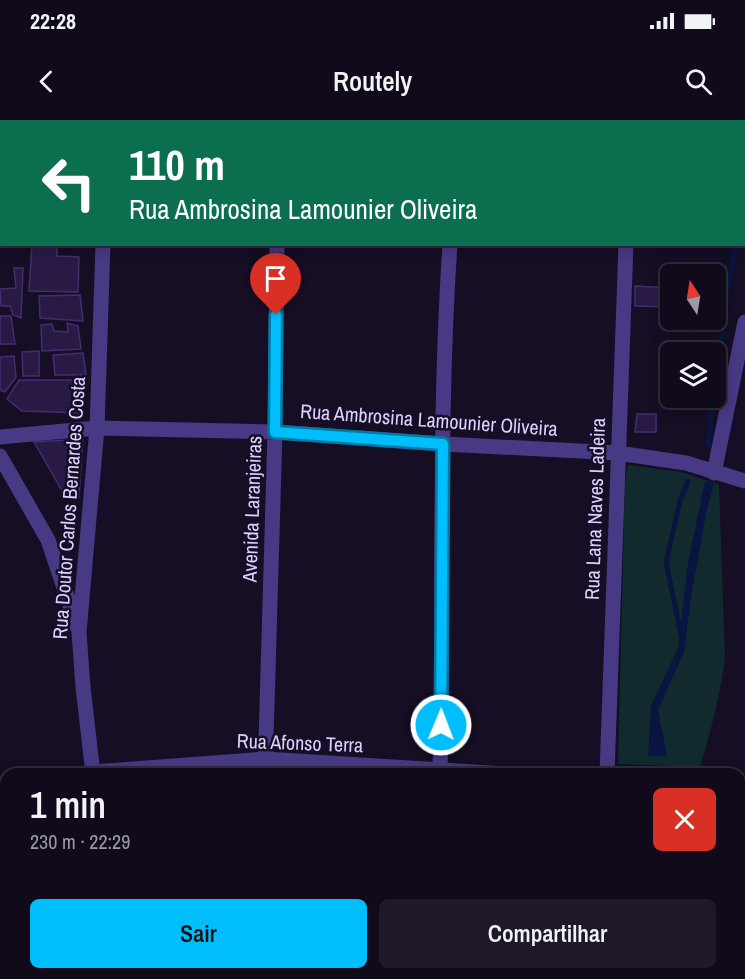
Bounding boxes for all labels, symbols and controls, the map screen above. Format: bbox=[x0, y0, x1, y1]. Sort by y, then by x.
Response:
text: 22:28 bbox=[30, 6, 76, 36]
text: Routely bbox=[333, 63, 412, 99]
icon: back bbox=[30, 65, 63, 98]
icon: search bbox=[682, 65, 715, 98]
text: 110 m bbox=[129, 137, 225, 193]
icon: left bbox=[30, 144, 108, 222]
text: Rua Ambrosina Lamounier Oliveira bbox=[129, 191, 477, 227]
pin bbox=[250, 253, 301, 315]
icon: arrive bbox=[259, 262, 292, 295]
north arrow bbox=[660, 264, 726, 330]
map controls bbox=[660, 264, 726, 408]
button: layers bbox=[660, 342, 726, 408]
street label: Rua Doutor Carlos Bernardes Costa bbox=[46, 376, 91, 640]
street label: Rua Ambrosina Lamounier Oliveira bbox=[299, 397, 559, 442]
street label: Rua Lana Naves Ladeira bbox=[578, 417, 611, 601]
street label: Avenida Laranjeiras bbox=[235, 435, 268, 584]
position arrow bbox=[409, 693, 473, 757]
street label: Rua Afonso Terra bbox=[236, 727, 364, 758]
text: 1 min bbox=[30, 781, 106, 829]
button: close bbox=[653, 788, 716, 851]
text: 230 m · 22:29 bbox=[30, 828, 130, 855]
button: Sair bbox=[30, 899, 367, 968]
button: Compartilhar bbox=[379, 899, 716, 968]

